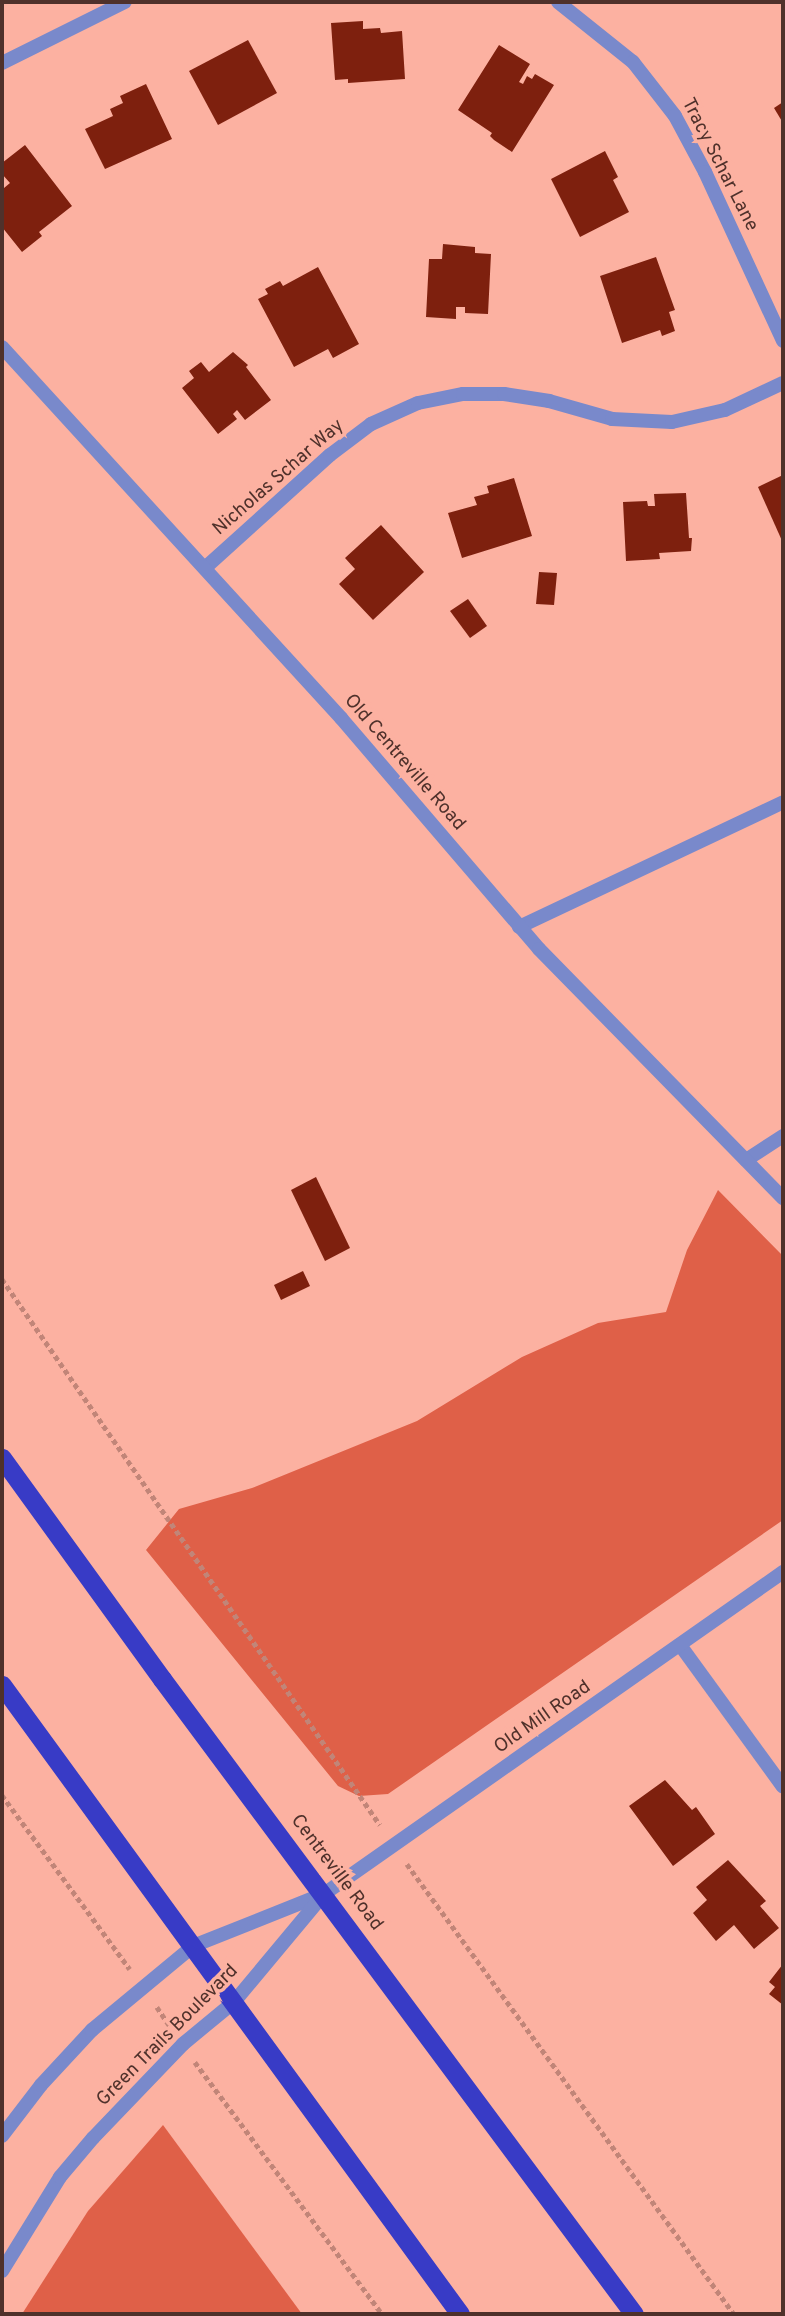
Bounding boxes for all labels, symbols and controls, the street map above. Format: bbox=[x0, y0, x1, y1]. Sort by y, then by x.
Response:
street label: Tracy Schar Lane bbox=[676, 95, 762, 235]
street label: Nicholas Schar Way bbox=[209, 415, 349, 541]
street label: Old Centreville Road bbox=[338, 690, 470, 836]
street label: Old Mill Road bbox=[490, 1676, 596, 1760]
street label: Centreville Road bbox=[285, 1810, 387, 1936]
street label: Green Trails Boulevard bbox=[92, 1960, 244, 2112]

